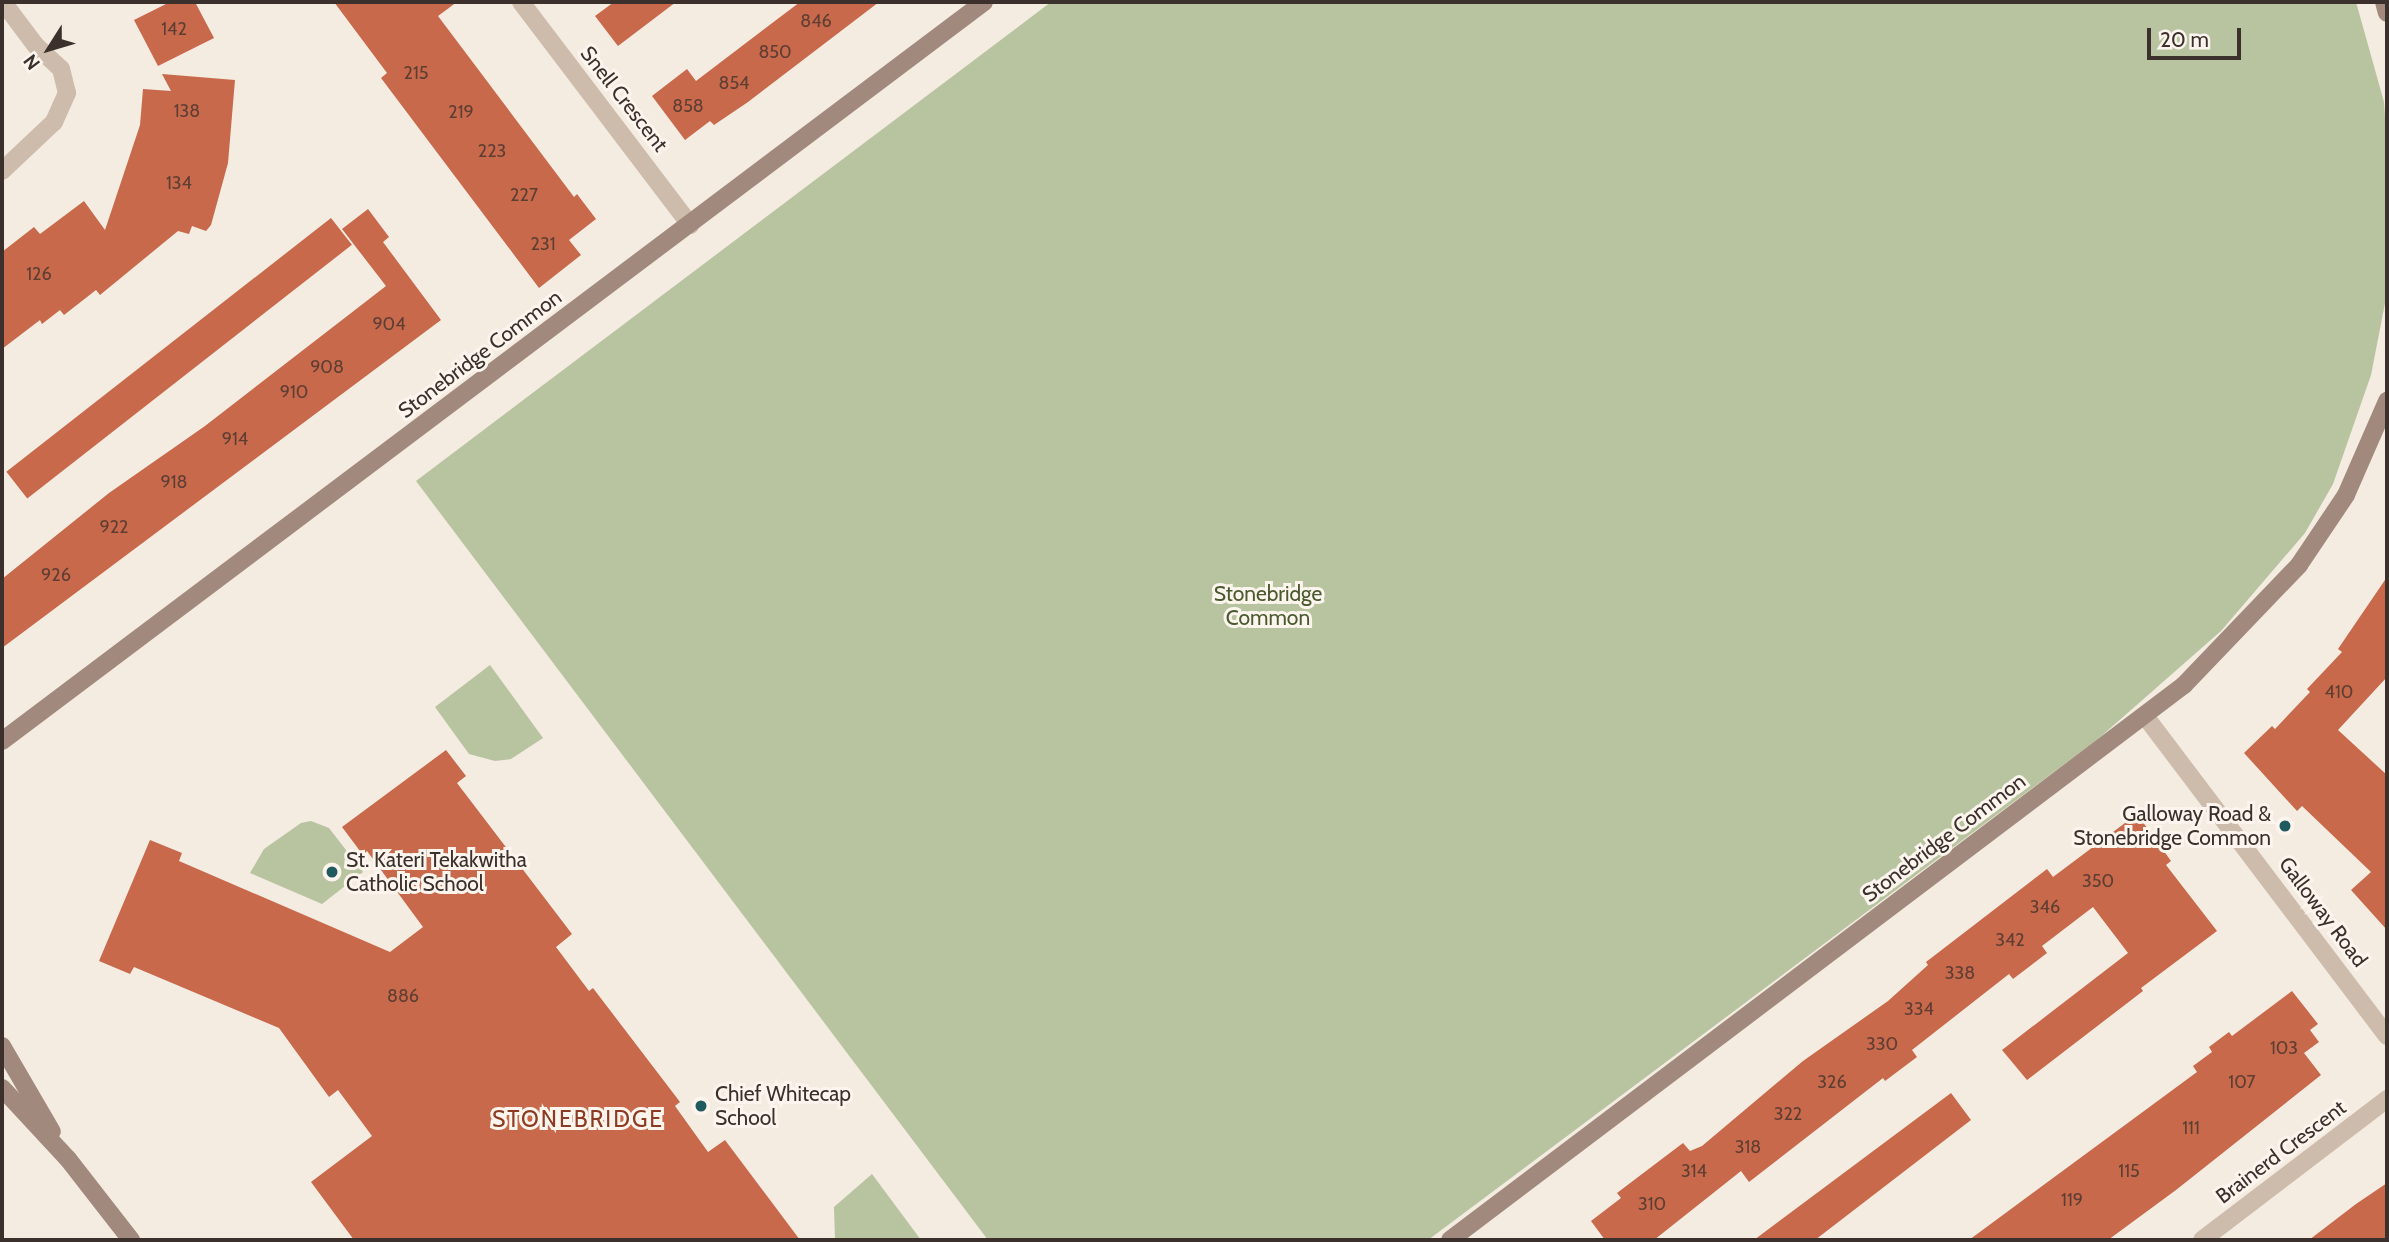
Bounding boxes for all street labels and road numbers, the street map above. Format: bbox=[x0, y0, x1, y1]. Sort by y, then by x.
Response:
street label: Snell Crescent bbox=[575, 41, 673, 157]
street label: Stonebridge Common bbox=[393, 284, 567, 424]
street label: Stonebridge Common bbox=[1857, 768, 2031, 908]
street label: Galloway Road bbox=[2273, 852, 2373, 972]
street label: Brainerd Crescent bbox=[2211, 1095, 2351, 1209]

